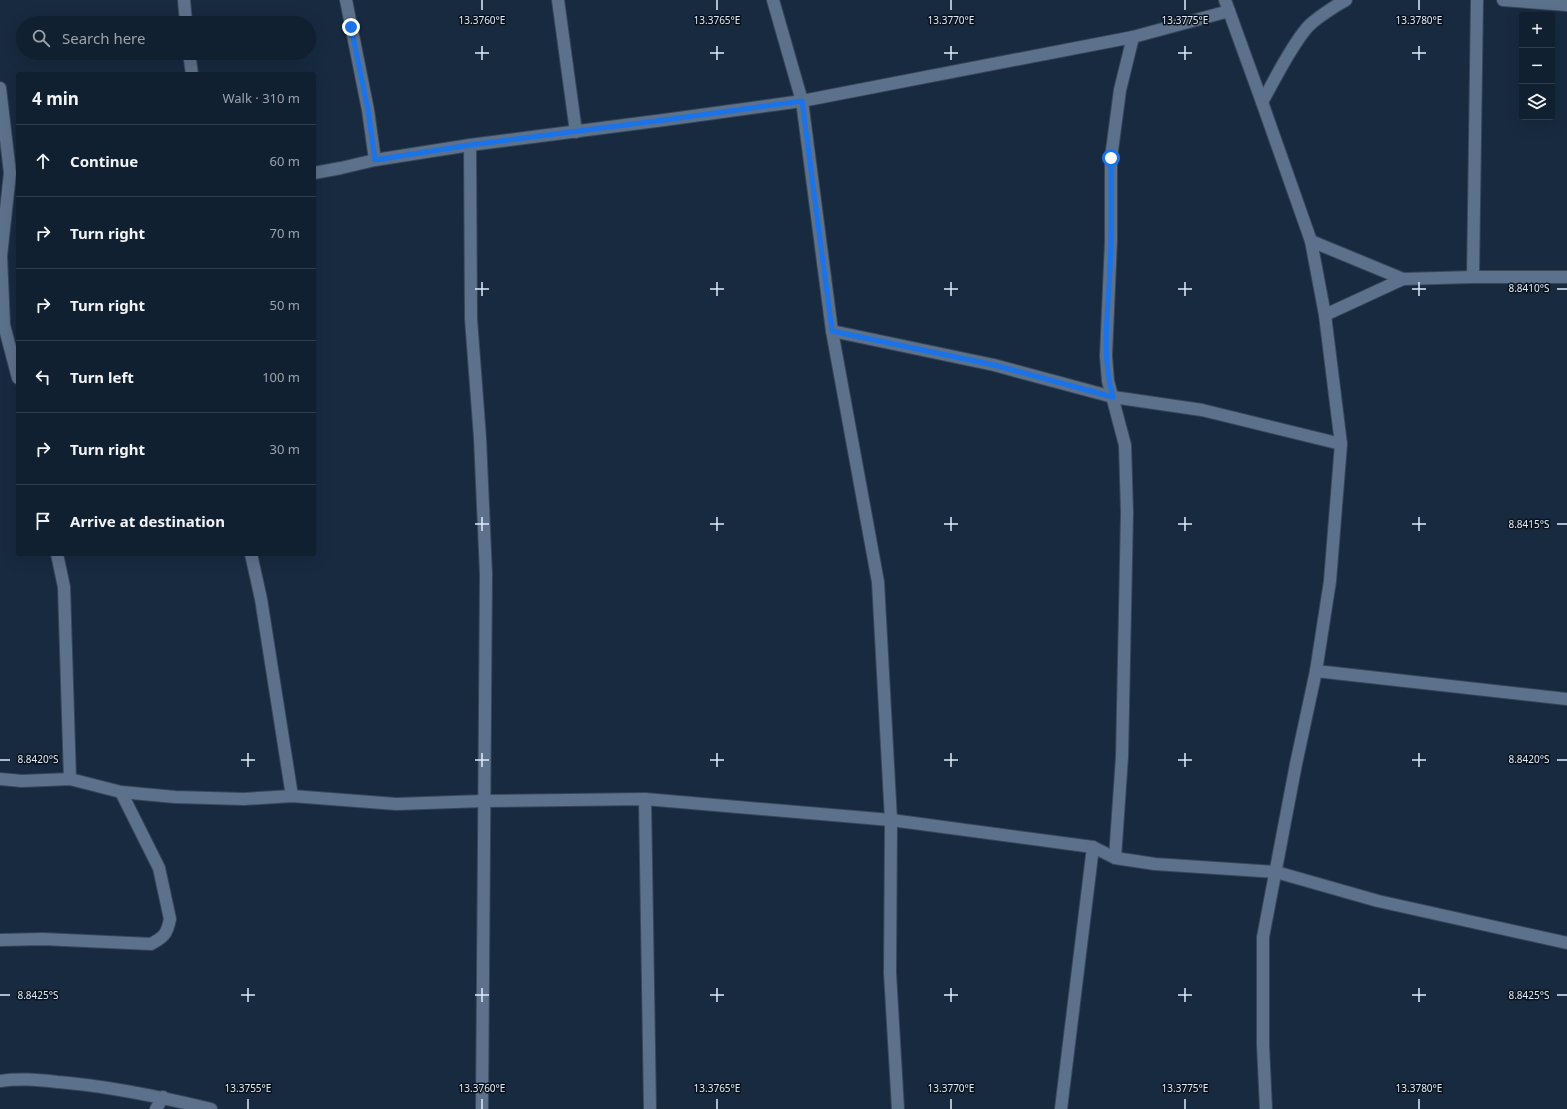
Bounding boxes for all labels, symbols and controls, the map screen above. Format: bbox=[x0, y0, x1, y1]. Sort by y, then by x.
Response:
map controls bbox=[1519, 12, 1555, 120]
button: + bbox=[1519, 12, 1555, 48]
text: 13.3760°E bbox=[459, 13, 505, 27]
text: 13.3765°E bbox=[694, 13, 740, 27]
text: 13.3770°E bbox=[928, 13, 974, 27]
text: 13.3775°E bbox=[1162, 13, 1208, 27]
text: 13.3780°E bbox=[1396, 13, 1442, 27]
search box bbox=[16, 16, 316, 60]
route end bbox=[342, 18, 360, 36]
icon: search bbox=[30, 27, 52, 49]
text: Search here bbox=[62, 28, 145, 48]
button: − bbox=[1519, 48, 1555, 84]
button: layers bbox=[1519, 84, 1555, 120]
text: 4 min bbox=[32, 87, 79, 110]
text: Walk · 310 m bbox=[222, 89, 300, 107]
route start bbox=[1102, 149, 1120, 167]
icon: ahead bbox=[32, 150, 54, 172]
text: Continue bbox=[70, 151, 138, 171]
text: 60 m bbox=[270, 152, 300, 170]
icon: right bbox=[32, 222, 54, 244]
text: Turn right bbox=[70, 223, 145, 243]
text: 70 m bbox=[270, 224, 300, 242]
text: 8.8410°S bbox=[1508, 281, 1550, 295]
icon: right bbox=[32, 294, 54, 316]
text: Turn right bbox=[70, 295, 145, 315]
text: 50 m bbox=[270, 296, 300, 314]
icon: left bbox=[32, 366, 54, 388]
text: Turn left bbox=[70, 367, 134, 387]
text: 100 m bbox=[262, 368, 300, 386]
icon: right bbox=[32, 438, 54, 460]
text: Turn right bbox=[70, 439, 145, 459]
text: 30 m bbox=[270, 440, 300, 458]
icon: arrive bbox=[32, 510, 54, 532]
text: Arrive at destination bbox=[70, 511, 225, 531]
text: 8.8415°S bbox=[1508, 517, 1550, 531]
text: 8.8420°S bbox=[17, 752, 59, 766]
text: 8.8420°S bbox=[1508, 752, 1550, 766]
text: 8.8425°S bbox=[17, 988, 59, 1002]
text: 8.8425°S bbox=[1508, 988, 1550, 1002]
text: 13.3755°E bbox=[225, 1081, 271, 1095]
text: 13.3760°E bbox=[459, 1081, 505, 1095]
text: 13.3765°E bbox=[694, 1081, 740, 1095]
text: 13.3770°E bbox=[928, 1081, 974, 1095]
text: 13.3775°E bbox=[1162, 1081, 1208, 1095]
text: 13.3780°E bbox=[1396, 1081, 1442, 1095]

